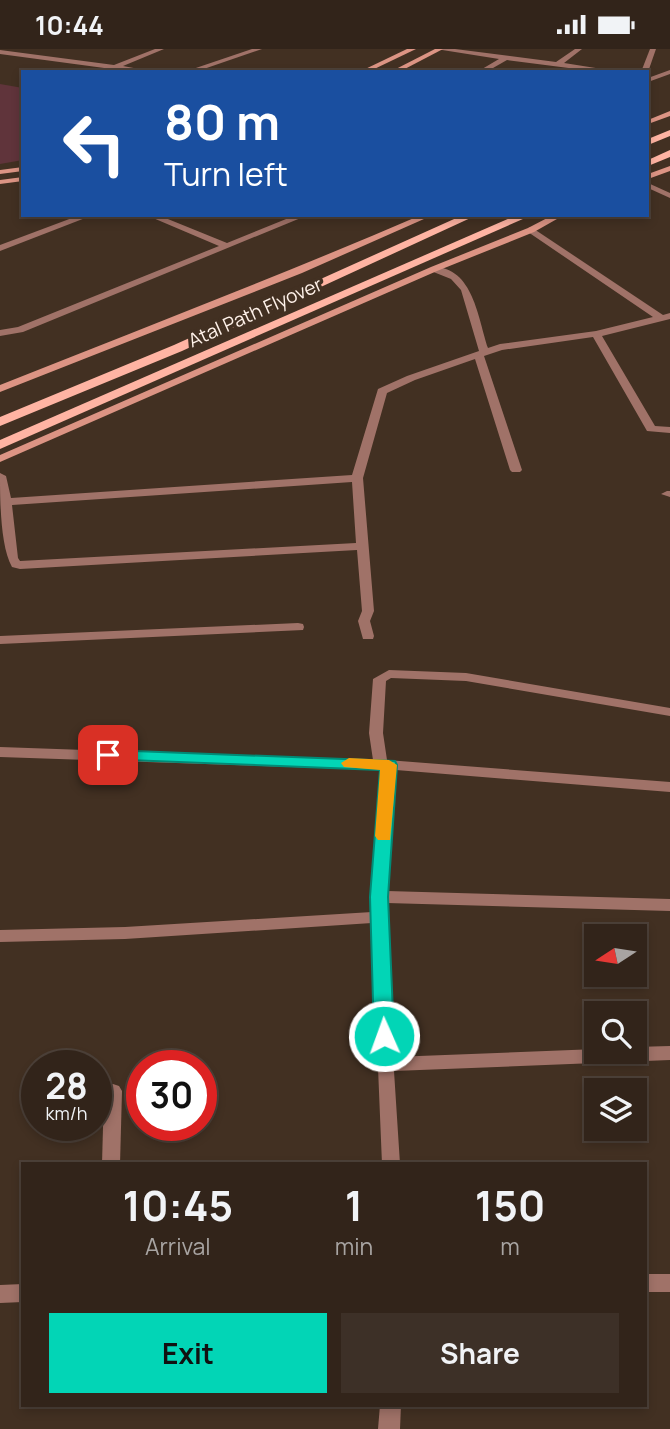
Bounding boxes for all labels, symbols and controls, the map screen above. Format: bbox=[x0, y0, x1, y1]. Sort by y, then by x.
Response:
text: 10:44 bbox=[35, 7, 104, 43]
text: 80 m bbox=[164, 88, 280, 155]
icon: left bbox=[49, 98, 140, 189]
text: Turn left bbox=[164, 152, 288, 196]
street label: Atal Path Flyover bbox=[184, 271, 326, 353]
pin bbox=[78, 725, 138, 785]
icon: arrive bbox=[89, 736, 127, 774]
north arrow bbox=[584, 924, 648, 987]
map controls bbox=[584, 924, 647, 1141]
position arrow bbox=[347, 999, 421, 1073]
button: search bbox=[584, 1001, 647, 1064]
speed limit sign: 30 bbox=[126, 1050, 217, 1141]
text: 28 bbox=[45, 1062, 88, 1110]
button: layers bbox=[584, 1078, 647, 1141]
text: km/h bbox=[46, 1101, 87, 1125]
text: 10:45 bbox=[123, 1176, 233, 1234]
text: 1 bbox=[345, 1176, 363, 1234]
text: 150 bbox=[475, 1176, 545, 1234]
text: Arrival bbox=[145, 1230, 211, 1262]
text: min bbox=[335, 1230, 373, 1262]
text: m bbox=[500, 1230, 520, 1262]
button: Exit bbox=[49, 1313, 327, 1393]
button: Share bbox=[341, 1313, 619, 1393]

